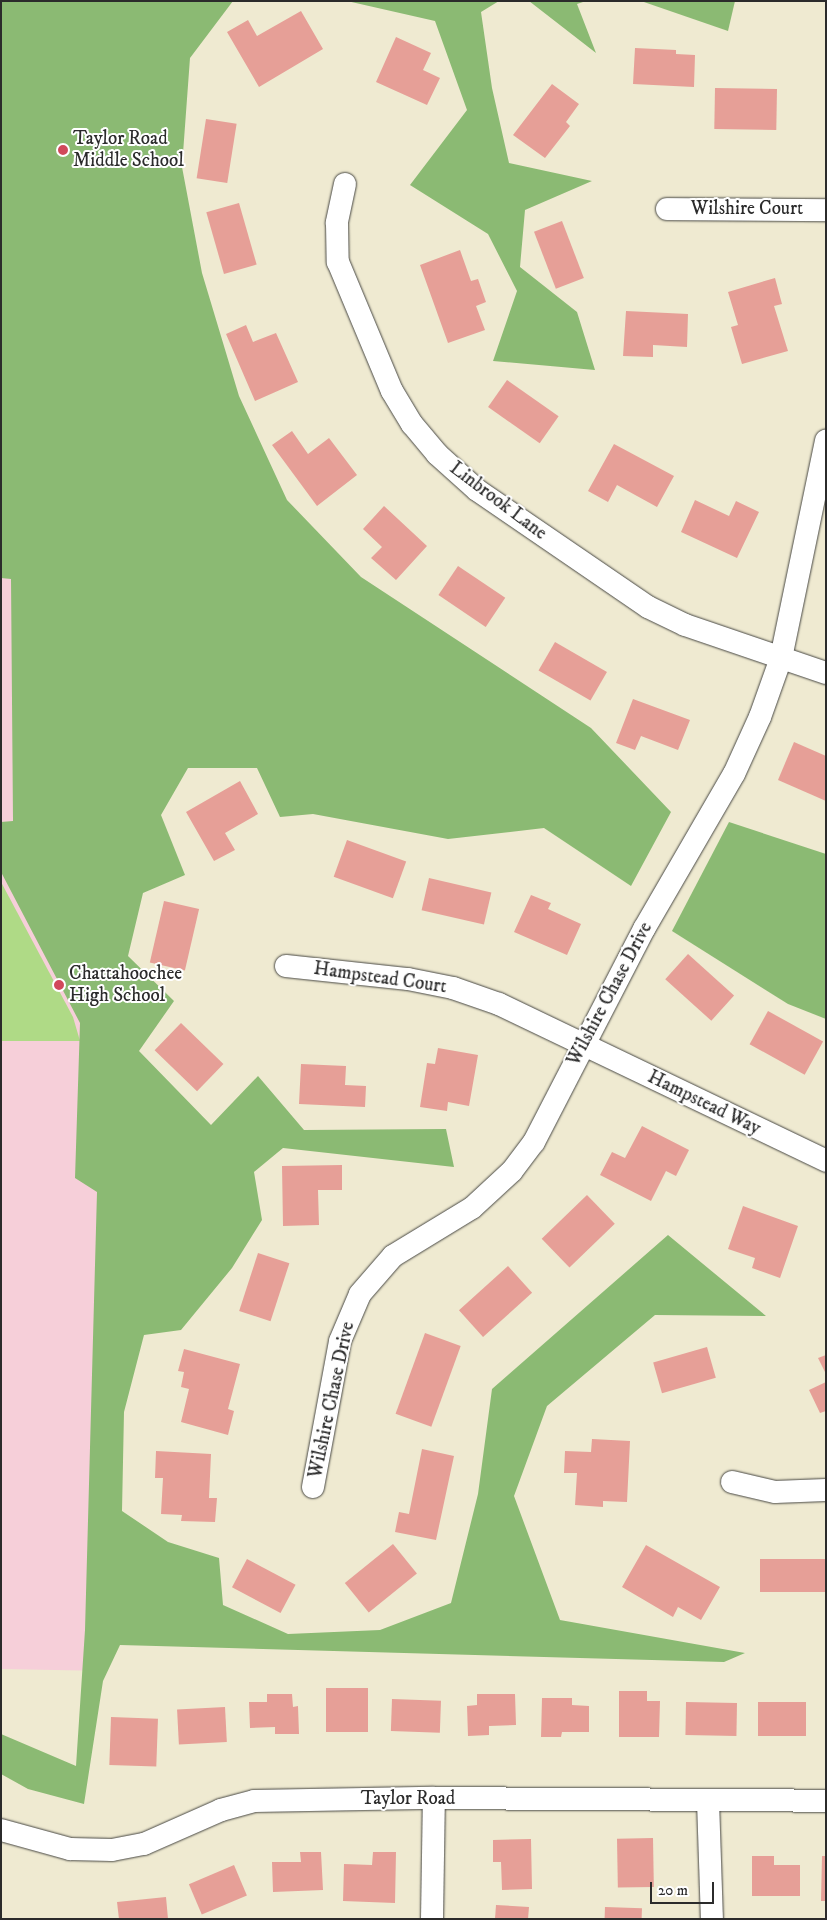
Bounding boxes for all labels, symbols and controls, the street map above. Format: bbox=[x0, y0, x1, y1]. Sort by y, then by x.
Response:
place label: Taylor Road Middle School bbox=[73, 128, 184, 172]
marker: Taylor Road Middle School bbox=[57, 144, 69, 156]
street label: Wilshire Court bbox=[691, 198, 803, 220]
street label: Linbrook Lane bbox=[445, 457, 551, 545]
street label: Wilshire Chase Drive bbox=[563, 918, 657, 1070]
street label: Hampstead Court bbox=[312, 957, 448, 999]
place label: Chattahoochee High School bbox=[69, 963, 182, 1007]
marker: Chattahoochee High School bbox=[53, 979, 65, 991]
street label: Hampstead Way bbox=[644, 1066, 764, 1140]
street label: Wilshire Chase Drive bbox=[304, 1320, 360, 1480]
street label: Taylor Road bbox=[361, 1788, 455, 1810]
scale bar bbox=[652, 1872, 716, 1904]
text: 20 m bbox=[658, 1881, 688, 1900]

